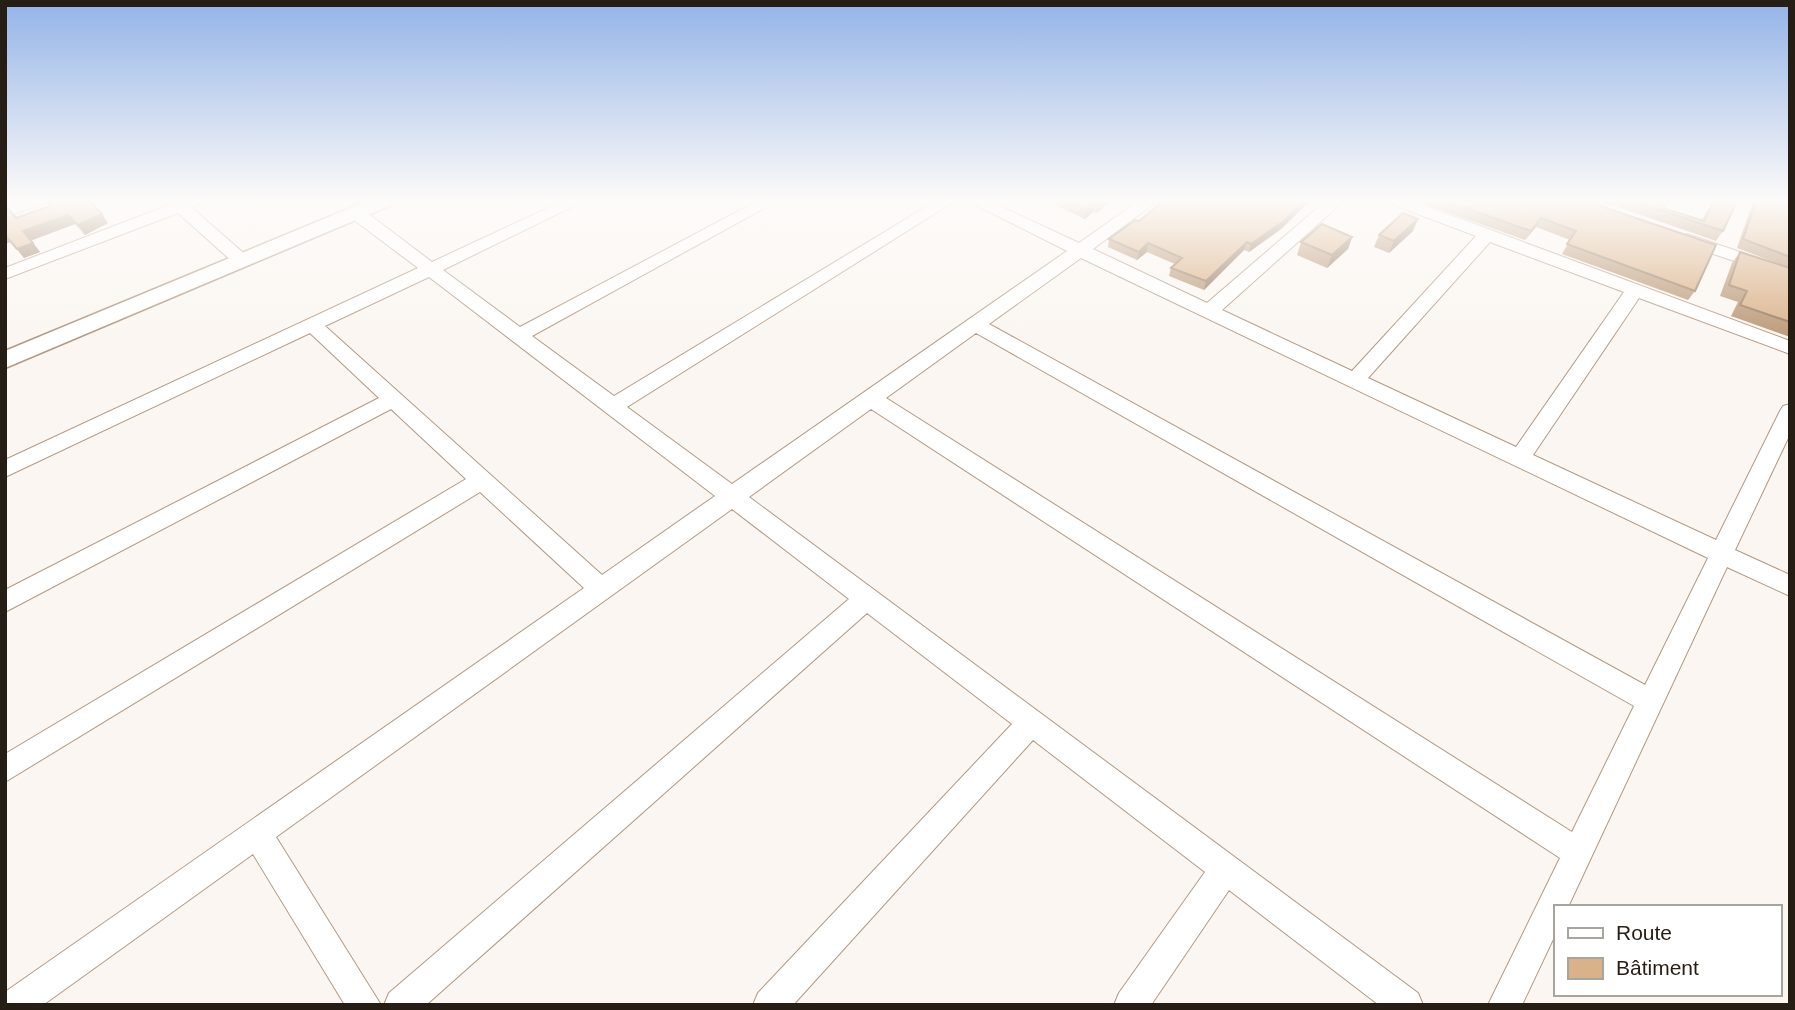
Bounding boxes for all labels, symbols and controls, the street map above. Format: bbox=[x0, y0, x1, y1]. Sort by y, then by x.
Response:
legend bbox=[1554, 905, 1781, 996]
text: Route bbox=[1616, 921, 1672, 944]
text: Bâtiment bbox=[1616, 956, 1699, 979]

